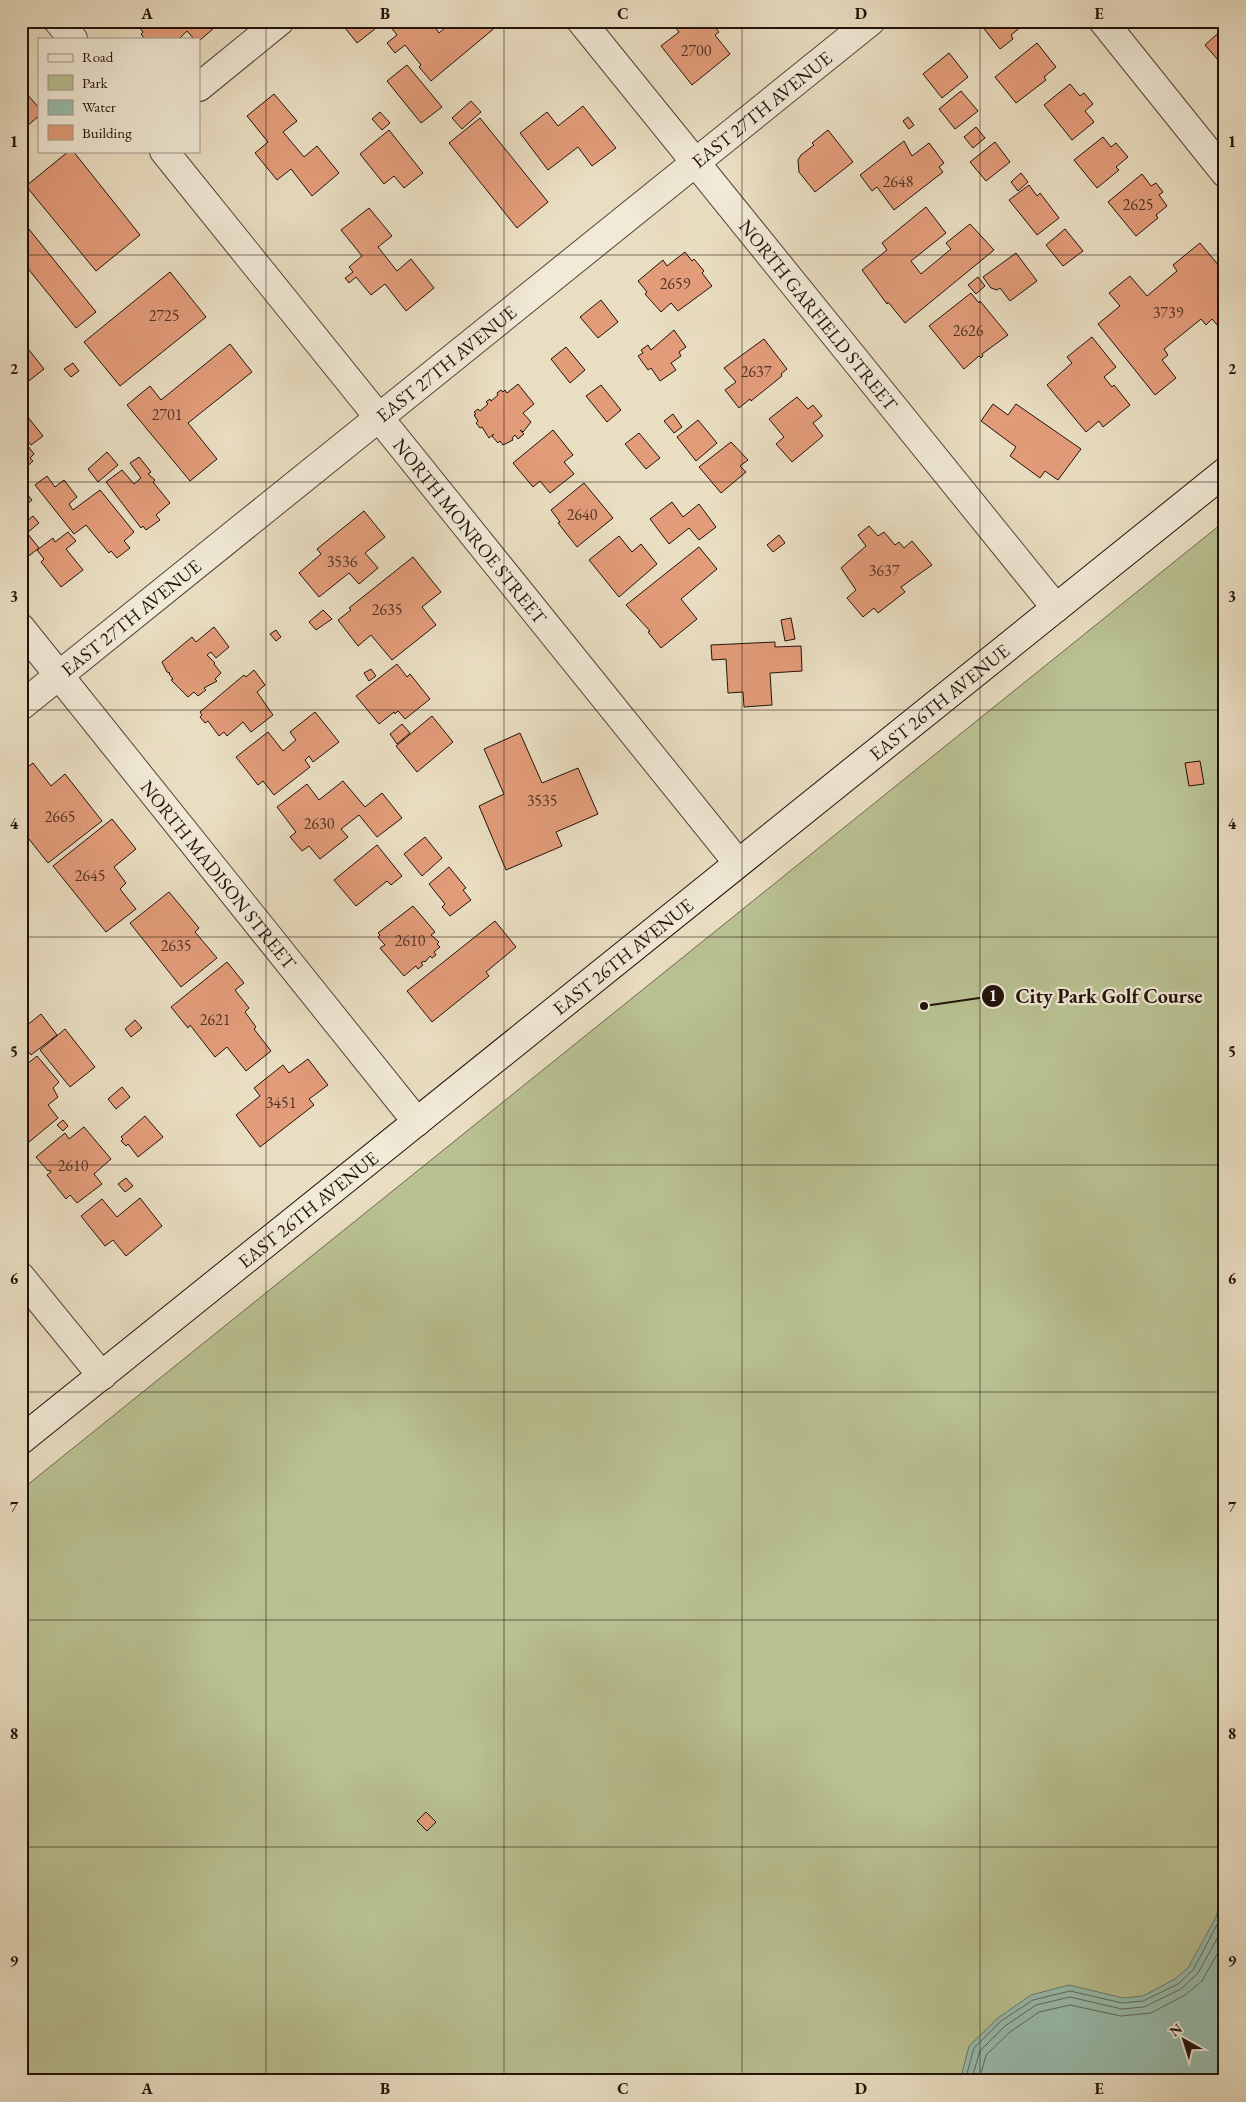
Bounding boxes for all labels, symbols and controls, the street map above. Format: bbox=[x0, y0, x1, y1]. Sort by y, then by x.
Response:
text: A bbox=[140, 3, 153, 24]
text: B bbox=[380, 3, 390, 24]
text: C bbox=[617, 3, 629, 24]
text: D bbox=[855, 3, 867, 24]
text: E bbox=[1094, 3, 1104, 24]
legend bbox=[38, 38, 200, 152]
house number: 2700 bbox=[681, 40, 712, 61]
street label: EAST 27TH AVENUE bbox=[686, 45, 837, 173]
text: Road bbox=[82, 47, 114, 66]
text: Park bbox=[82, 73, 109, 92]
text: Water bbox=[82, 97, 116, 116]
text: Building bbox=[82, 123, 132, 142]
text: 1 bbox=[10, 131, 18, 152]
text: 1 bbox=[1228, 131, 1236, 152]
house number: 2648 bbox=[883, 171, 914, 192]
house number: 2625 bbox=[1123, 194, 1153, 215]
street label: NORTH GARFIELD STREET bbox=[734, 214, 904, 416]
house number: 2659 bbox=[660, 273, 691, 294]
street label: EAST 27TH AVENUE bbox=[371, 299, 522, 427]
house number: 3739 bbox=[1153, 302, 1184, 323]
house number: 2725 bbox=[149, 305, 179, 326]
house number: 2626 bbox=[953, 320, 984, 341]
text: 2 bbox=[10, 358, 19, 379]
text: 2 bbox=[1228, 358, 1237, 379]
house number: 2637 bbox=[741, 361, 772, 382]
house number: 2701 bbox=[152, 404, 182, 425]
street label: NORTH MONROE STREET bbox=[388, 433, 553, 629]
house number: 2640 bbox=[567, 504, 598, 525]
house number: 3536 bbox=[327, 551, 358, 572]
street label: EAST 27TH AVENUE bbox=[55, 553, 206, 682]
house number: 3637 bbox=[869, 560, 900, 581]
text: 3 bbox=[10, 586, 18, 607]
text: 3 bbox=[1228, 586, 1236, 607]
house number: 2635 bbox=[372, 599, 402, 620]
street label: EAST 26TH AVENUE bbox=[864, 638, 1015, 766]
street label: NORTH MADISON STREET bbox=[135, 775, 302, 975]
house number: 3535 bbox=[527, 790, 557, 811]
house number: 2665 bbox=[45, 806, 75, 827]
text: 4 bbox=[10, 813, 19, 834]
house number: 2630 bbox=[304, 813, 335, 834]
text: 4 bbox=[1228, 813, 1237, 834]
house number: 2645 bbox=[75, 865, 105, 886]
street label: EAST 26TH AVENUE bbox=[547, 892, 698, 1020]
house number: 2610 bbox=[395, 930, 426, 951]
house number: 2635 bbox=[161, 935, 191, 956]
callout: City Park Golf Course bbox=[981, 979, 1213, 1014]
text: City Park Golf Course bbox=[1015, 983, 1203, 1009]
text: 1 bbox=[989, 986, 997, 1005]
house number: 2621 bbox=[200, 1009, 230, 1030]
text: 5 bbox=[10, 1041, 18, 1062]
text: 5 bbox=[1228, 1041, 1236, 1062]
house number: 3451 bbox=[266, 1092, 296, 1113]
street label: EAST 26TH AVENUE bbox=[232, 1145, 383, 1273]
house number: 2610 bbox=[58, 1155, 89, 1176]
text: 6 bbox=[10, 1268, 19, 1289]
text: 6 bbox=[1228, 1268, 1237, 1289]
text: 7 bbox=[10, 1496, 19, 1517]
text: 7 bbox=[1228, 1496, 1237, 1517]
text: 8 bbox=[10, 1723, 18, 1744]
text: 8 bbox=[1228, 1723, 1236, 1744]
text: 9 bbox=[10, 1950, 19, 1971]
text: 9 bbox=[1228, 1950, 1237, 1971]
north arrow bbox=[1158, 2014, 1208, 2064]
text: N bbox=[1166, 2019, 1186, 2040]
text: A bbox=[140, 2078, 153, 2099]
text: B bbox=[380, 2078, 390, 2099]
text: C bbox=[617, 2078, 629, 2099]
text: D bbox=[855, 2078, 867, 2099]
text: E bbox=[1094, 2078, 1104, 2099]

